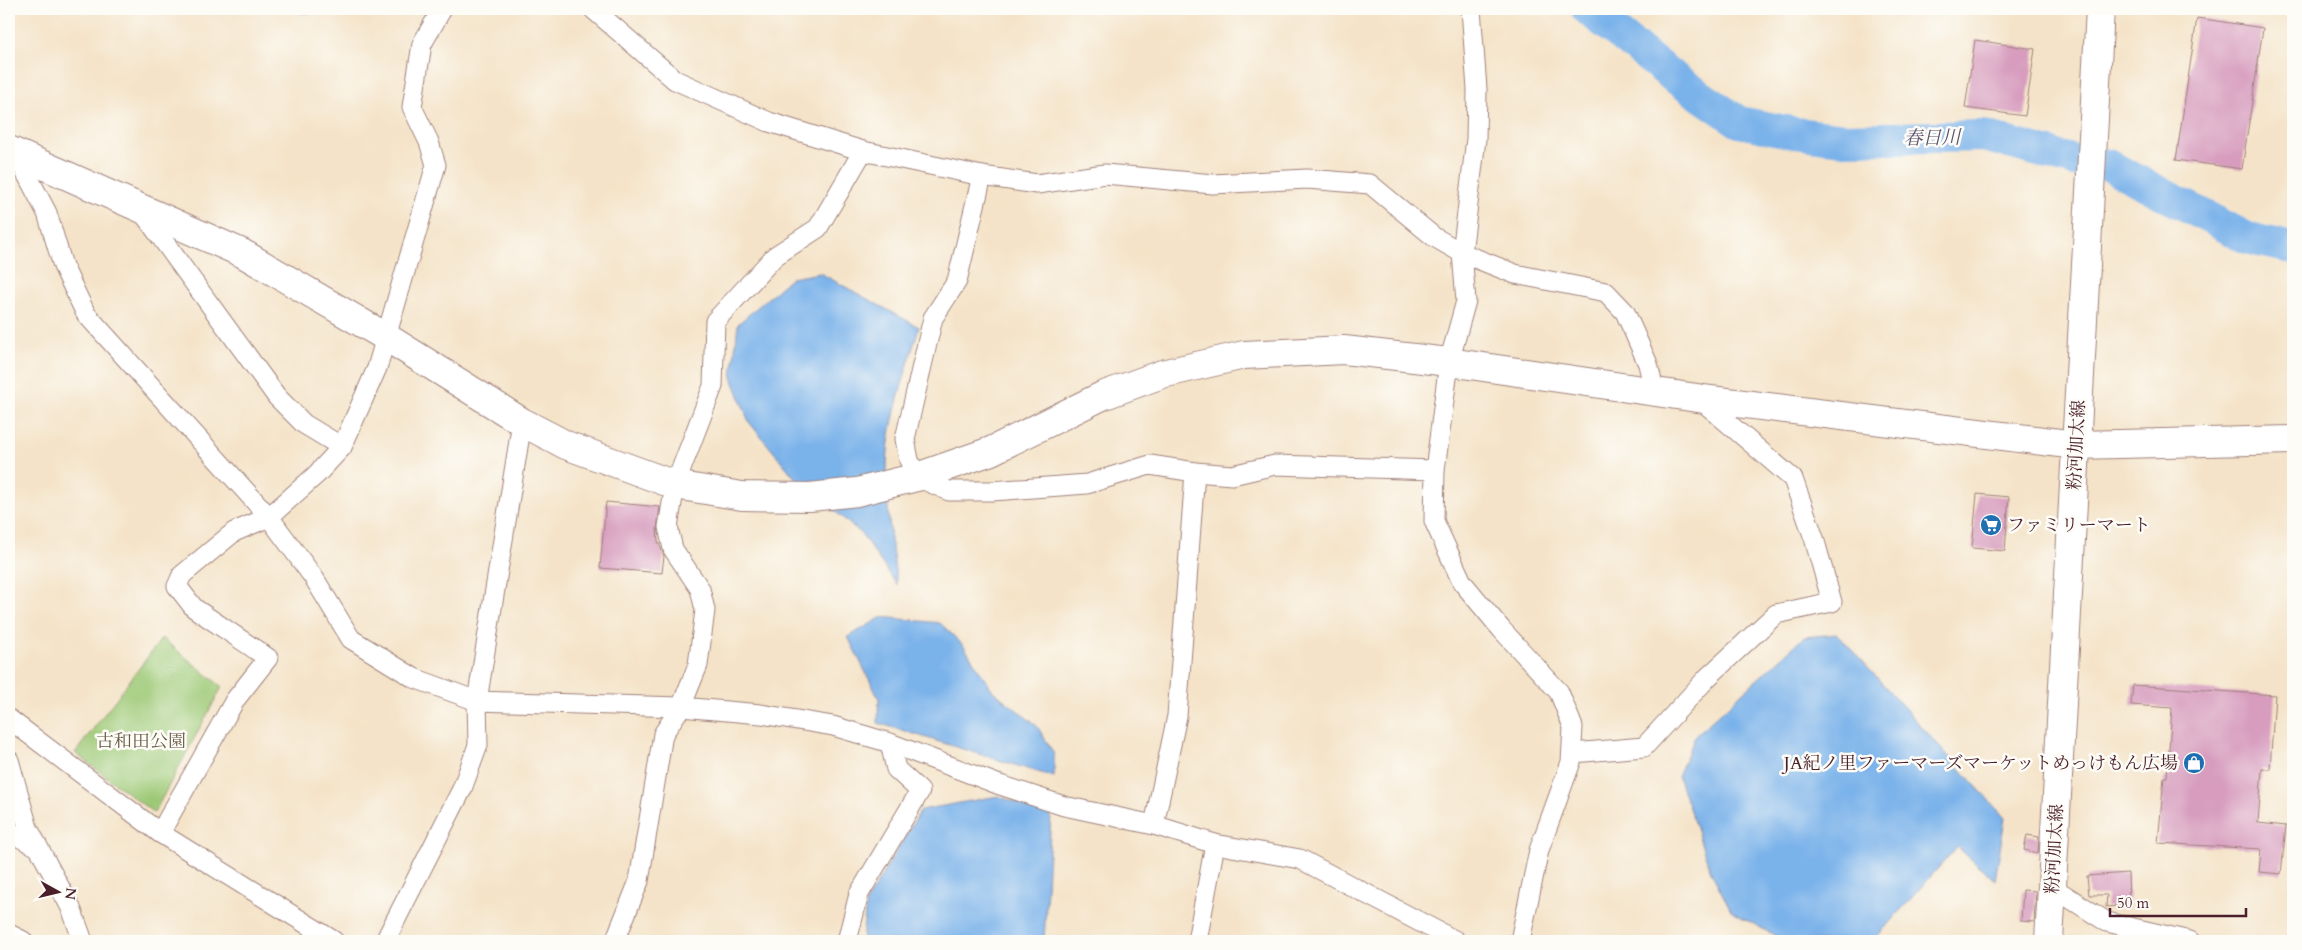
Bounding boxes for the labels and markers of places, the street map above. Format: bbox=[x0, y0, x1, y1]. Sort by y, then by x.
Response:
supermarket icon: ファミリーマート bbox=[1979, 513, 2003, 537]
place label: ファミリーマート bbox=[2007, 513, 2151, 538]
place label: JA紀ノ里ファーマーズマーケットめっけもん広場 bbox=[1781, 751, 2178, 776]
shop icon: JA紀ノ里ファーマーズマーケットめっけもん広場 bbox=[2182, 751, 2206, 775]

